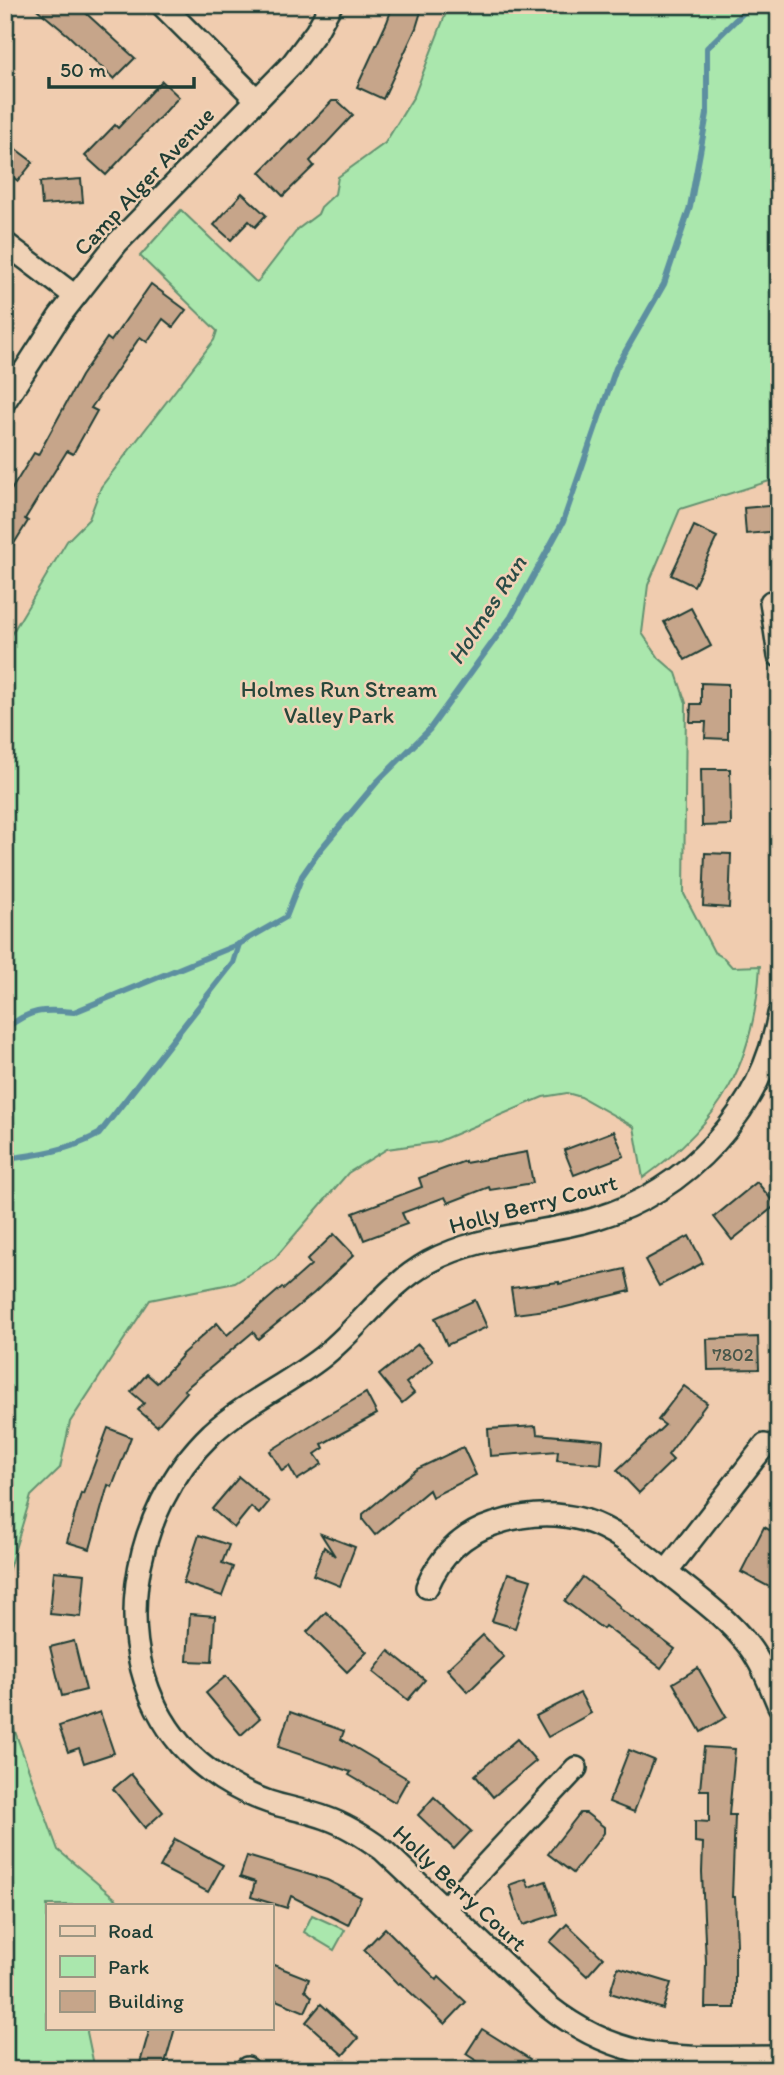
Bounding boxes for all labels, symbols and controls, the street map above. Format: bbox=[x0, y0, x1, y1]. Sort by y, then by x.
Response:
scale bar bbox=[49, 46, 194, 90]
text: 50 m bbox=[60, 57, 107, 82]
street label: Camp Alger Avenue bbox=[68, 101, 220, 261]
water label: Holmes Run bbox=[441, 549, 533, 670]
park label: Holmes Run Stream Valley Park bbox=[241, 675, 437, 729]
street label: Holly Berry Court bbox=[446, 1168, 621, 1240]
house number: 7802 bbox=[712, 1343, 754, 1366]
street label: Holly Berry Court bbox=[387, 1819, 533, 1958]
legend bbox=[46, 1904, 273, 2030]
text: Road bbox=[108, 1918, 154, 1943]
text: Park bbox=[108, 1954, 150, 1979]
text: Building bbox=[108, 1988, 184, 2013]

